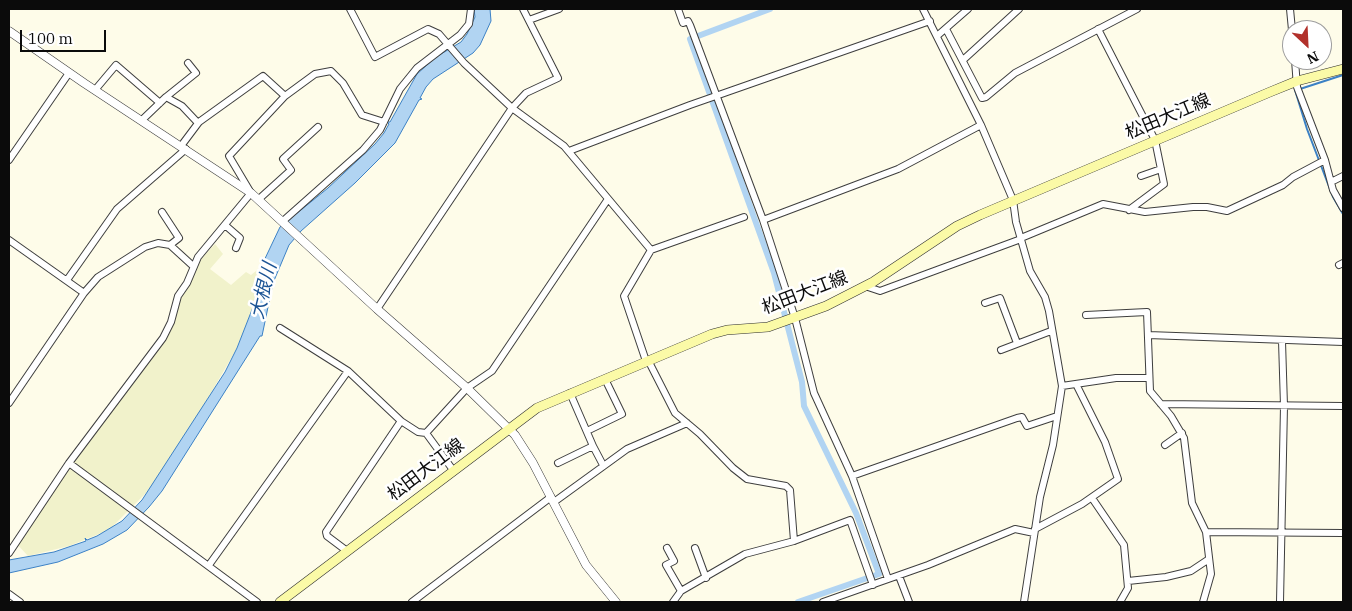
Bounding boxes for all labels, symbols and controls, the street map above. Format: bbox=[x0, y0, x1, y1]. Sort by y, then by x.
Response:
scale bar bbox=[22, 20, 109, 52]
north arrow bbox=[1282, 20, 1332, 70]
text: 100 m bbox=[28, 29, 73, 48]
text: N bbox=[1304, 47, 1322, 68]
street label: 松田大江線 bbox=[1122, 89, 1214, 145]
water label: 大根川 bbox=[246, 261, 282, 321]
street label: 松田大江線 bbox=[759, 267, 851, 319]
street label: 松田大江線 bbox=[384, 434, 468, 506]

